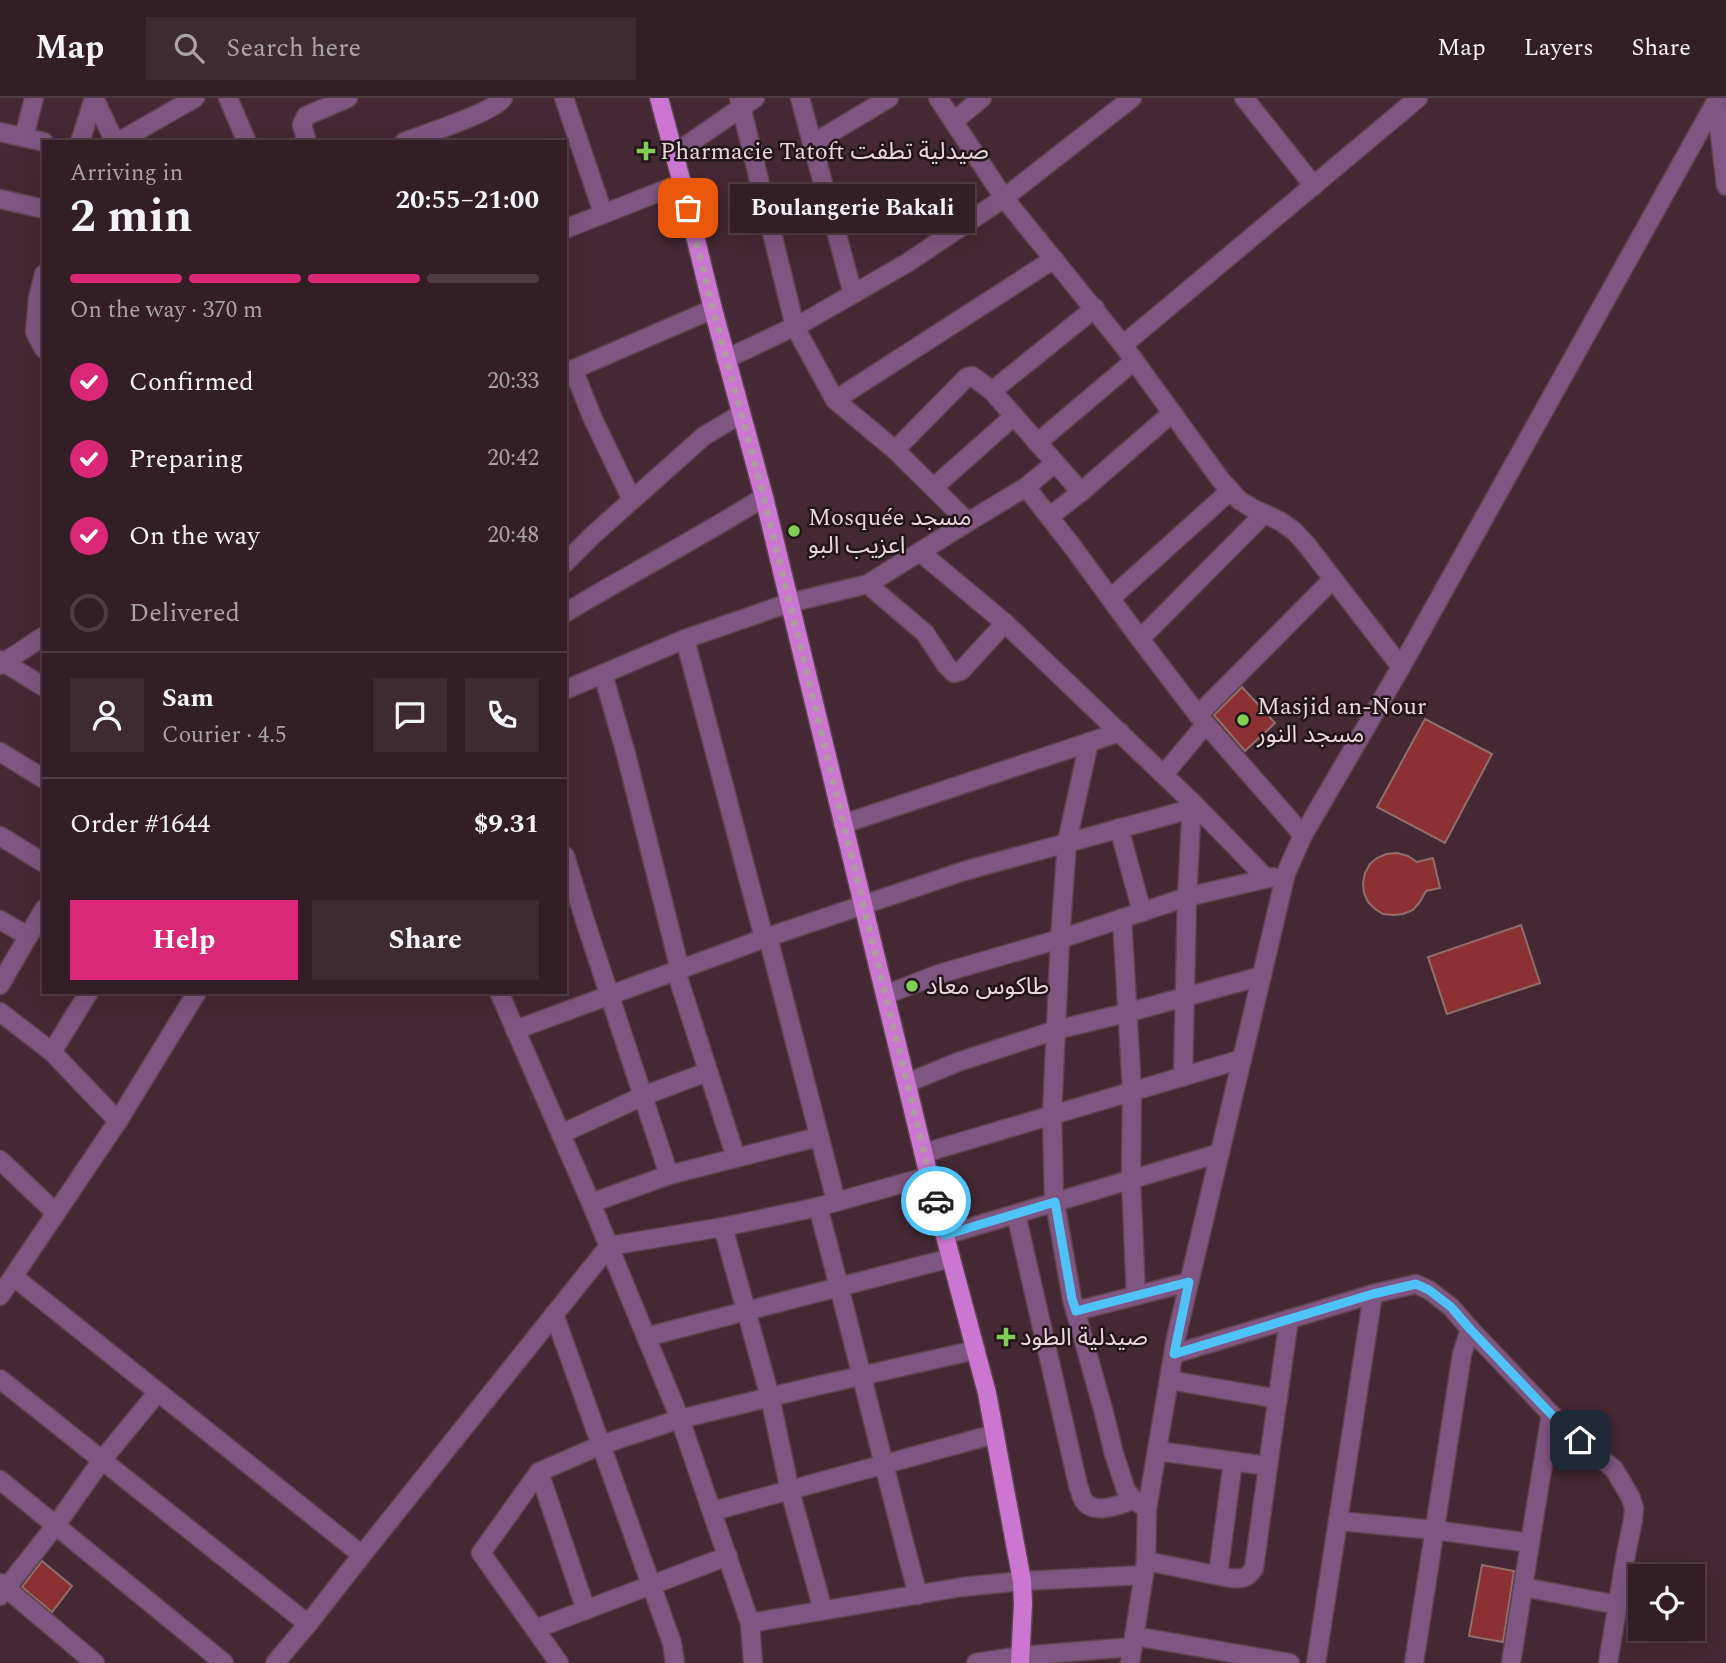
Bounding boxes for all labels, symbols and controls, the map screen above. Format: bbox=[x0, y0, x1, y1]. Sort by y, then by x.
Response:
search box bbox=[146, 17, 636, 80]
text: Map bbox=[35, 23, 104, 73]
text: Search here bbox=[226, 28, 361, 68]
icon: search bbox=[170, 29, 208, 67]
text: Map bbox=[1437, 30, 1486, 66]
text: Layers bbox=[1524, 30, 1594, 66]
text: Share bbox=[1632, 30, 1691, 66]
place label: Pharmacie Tatoft صيدلية تطفت bbox=[660, 134, 989, 170]
marker: Pharmacie Tatoft صيدلية تطفت bbox=[638, 143, 654, 159]
text: Arriving in bbox=[70, 156, 183, 191]
pin bbox=[658, 178, 718, 238]
text: 20:55–21:00 bbox=[395, 180, 539, 220]
text: 2 min bbox=[70, 182, 192, 252]
callout: Boulangerie Bakali bbox=[730, 184, 975, 232]
icon: bag bbox=[669, 189, 707, 227]
text: Boulangerie Bakali bbox=[751, 191, 954, 226]
text: On the way · 370 m bbox=[70, 293, 263, 328]
text: Confirmed bbox=[129, 362, 254, 402]
icon: check bbox=[70, 363, 108, 401]
text: 20:33 bbox=[487, 364, 539, 399]
text: Preparing bbox=[129, 439, 243, 479]
icon: check bbox=[70, 440, 108, 478]
text: 20:42 bbox=[487, 441, 539, 476]
place label: Mosquée مسجد اعزيب البو bbox=[808, 500, 972, 564]
text: On the way bbox=[129, 516, 260, 556]
icon: check bbox=[70, 517, 108, 555]
text: 20:48 bbox=[487, 518, 539, 553]
marker: Mosquée مسجد اعزيب البو bbox=[786, 523, 802, 539]
text: Delivered bbox=[129, 593, 240, 633]
button: person bbox=[70, 678, 144, 752]
text: Sam bbox=[162, 678, 214, 718]
button: chat bbox=[373, 678, 447, 752]
button: phone bbox=[465, 678, 539, 752]
place label: Masjid an-Nour مسجد النور bbox=[1256, 689, 1426, 753]
marker: Masjid an-Nour مسجد النور bbox=[1235, 712, 1251, 728]
text: Courier · 4.5 bbox=[162, 718, 287, 753]
text: Order #1644 bbox=[70, 804, 210, 844]
text: $9.31 bbox=[474, 804, 539, 844]
button: Help bbox=[70, 900, 298, 980]
button: Share bbox=[312, 900, 539, 980]
place label: طاكوس معاد bbox=[926, 969, 1049, 1005]
marker: طاكوس معاد bbox=[904, 978, 920, 994]
courier bbox=[901, 1166, 971, 1236]
icon: car bbox=[917, 1182, 955, 1220]
place label: صيدلية الطود bbox=[1020, 1320, 1148, 1356]
marker: صيدلية الطود bbox=[998, 1329, 1014, 1345]
pin bbox=[1550, 1410, 1610, 1470]
icon: home bbox=[1561, 1421, 1599, 1459]
map controls bbox=[1628, 1564, 1705, 1641]
button: locate bbox=[1628, 1564, 1705, 1641]

